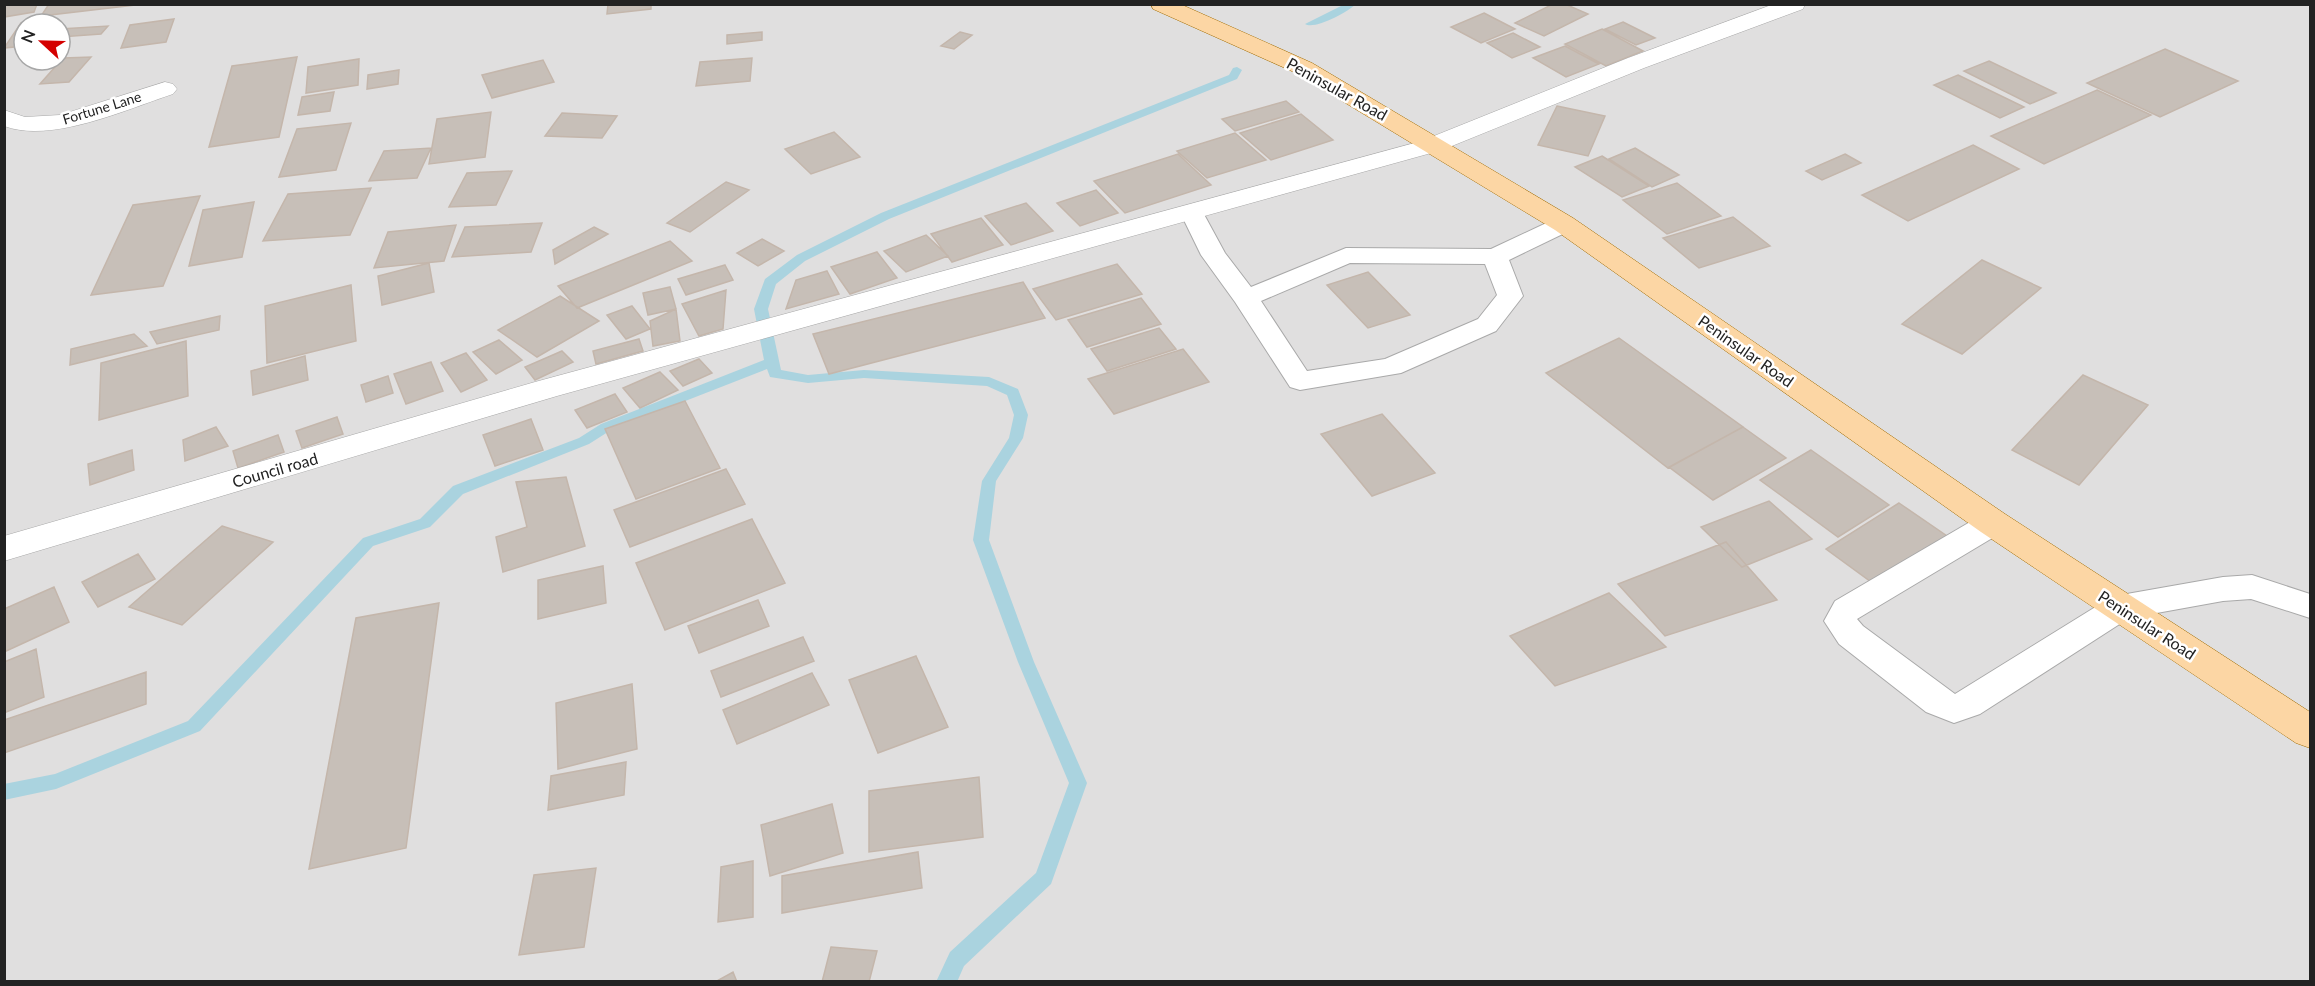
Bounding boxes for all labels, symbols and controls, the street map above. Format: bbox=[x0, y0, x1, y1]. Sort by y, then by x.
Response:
north arrow bbox=[12, 12, 72, 72]
text: N bbox=[17, 27, 39, 45]
street label: Peninsular Road bbox=[1284, 53, 1391, 124]
street label: Fortune Lane bbox=[60, 88, 143, 128]
street label: Peninsular Road bbox=[1695, 311, 1798, 390]
street label: Council road bbox=[230, 448, 320, 491]
street label: Peninsular Road bbox=[2095, 586, 2199, 663]

